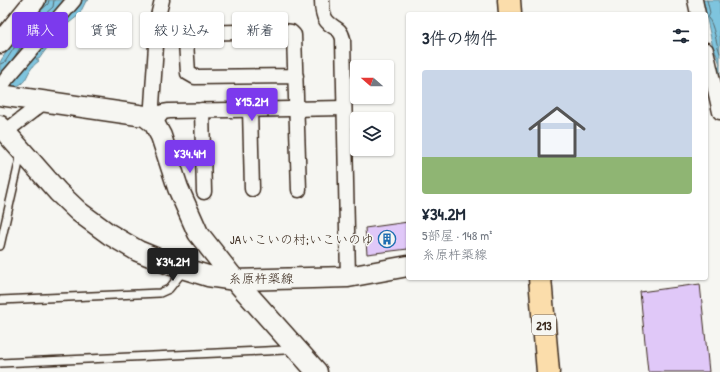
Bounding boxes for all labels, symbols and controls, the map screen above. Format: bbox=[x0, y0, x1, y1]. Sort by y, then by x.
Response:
chip: 購入 bbox=[12, 12, 68, 48]
chip: 賃貸 bbox=[76, 12, 132, 48]
chip: 絞り込み bbox=[140, 12, 224, 48]
chip: 新着 bbox=[232, 12, 288, 48]
icon: filters bbox=[670, 25, 692, 47]
text: 3件の物件 bbox=[422, 26, 498, 49]
north arrow bbox=[350, 60, 394, 104]
map controls bbox=[350, 60, 394, 156]
pin: ¥15.2M bbox=[219, 88, 285, 122]
text: ¥15.2M bbox=[236, 92, 268, 110]
icon: home bbox=[521, 96, 593, 168]
button: layers bbox=[350, 112, 394, 156]
pin: ¥34.4M bbox=[157, 140, 223, 174]
text: ¥34.4M bbox=[174, 144, 206, 162]
text: ¥34.2M bbox=[422, 202, 466, 225]
text: 5部屋 · 148 m² bbox=[422, 226, 492, 244]
building icon: JAいこいの村;いこいのゆ bbox=[377, 229, 397, 249]
place label: JAいこいの村;いこいのゆ bbox=[230, 230, 374, 248]
text: 糸原杵築線 bbox=[422, 245, 487, 263]
pin: ¥34.2M bbox=[140, 248, 206, 282]
text: ¥34.2M bbox=[156, 252, 190, 270]
street label: 糸原杵築線 bbox=[228, 269, 294, 287]
road number: 213 bbox=[532, 315, 556, 335]

